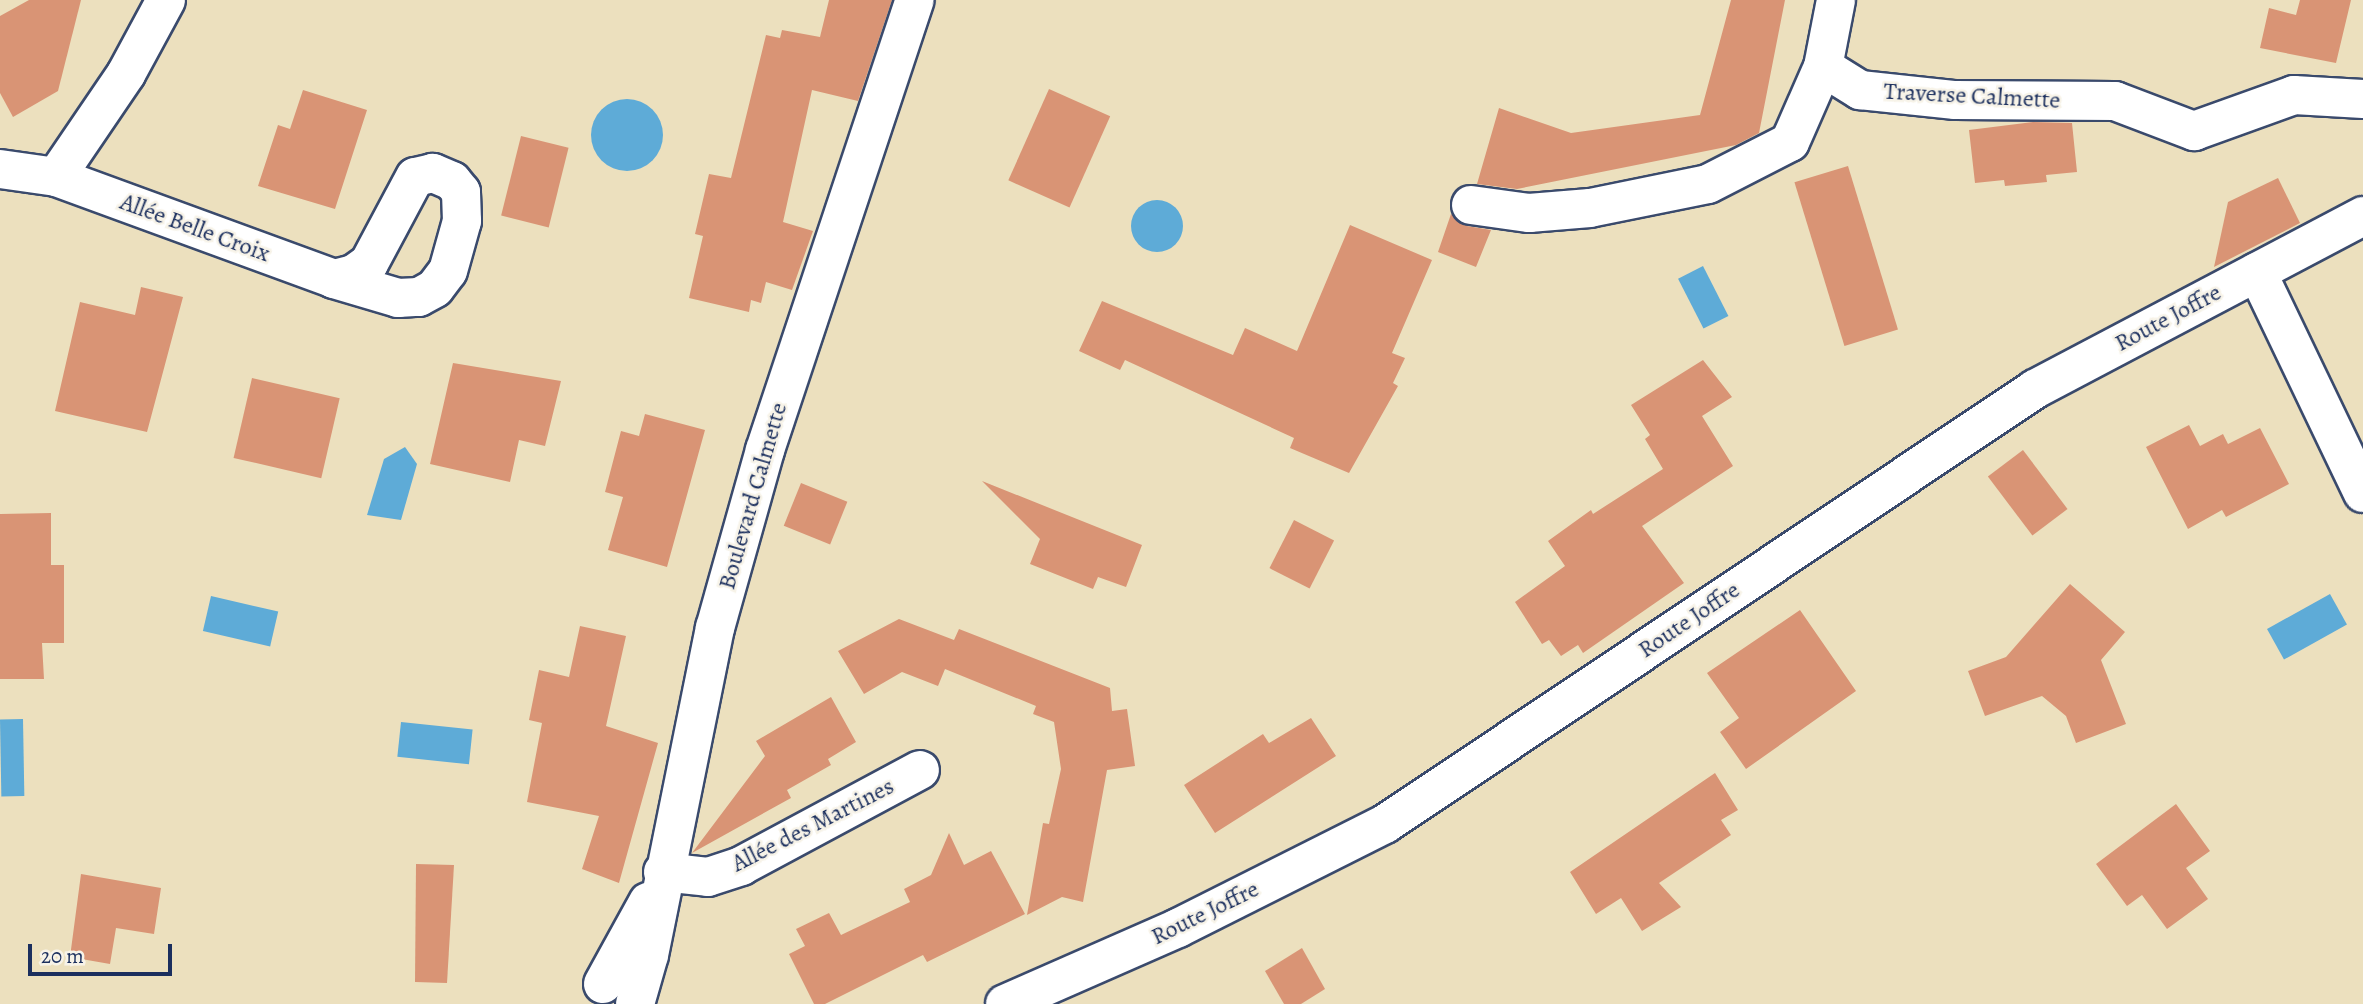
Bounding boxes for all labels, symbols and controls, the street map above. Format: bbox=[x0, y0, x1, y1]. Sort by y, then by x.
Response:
street label: Traverse Calmette bbox=[1883, 77, 2061, 115]
street label: Allée Belle Croix bbox=[116, 188, 274, 268]
street label: Route Joffre bbox=[2110, 278, 2226, 358]
street label: Boulevard Calmette bbox=[713, 399, 793, 593]
street label: Route Joffre bbox=[1633, 576, 1745, 664]
street label: Allée des Martines bbox=[727, 772, 899, 878]
street label: Route Joffre bbox=[1147, 875, 1263, 951]
scale bar bbox=[32, 930, 175, 974]
text: 20 m bbox=[41, 942, 84, 970]

